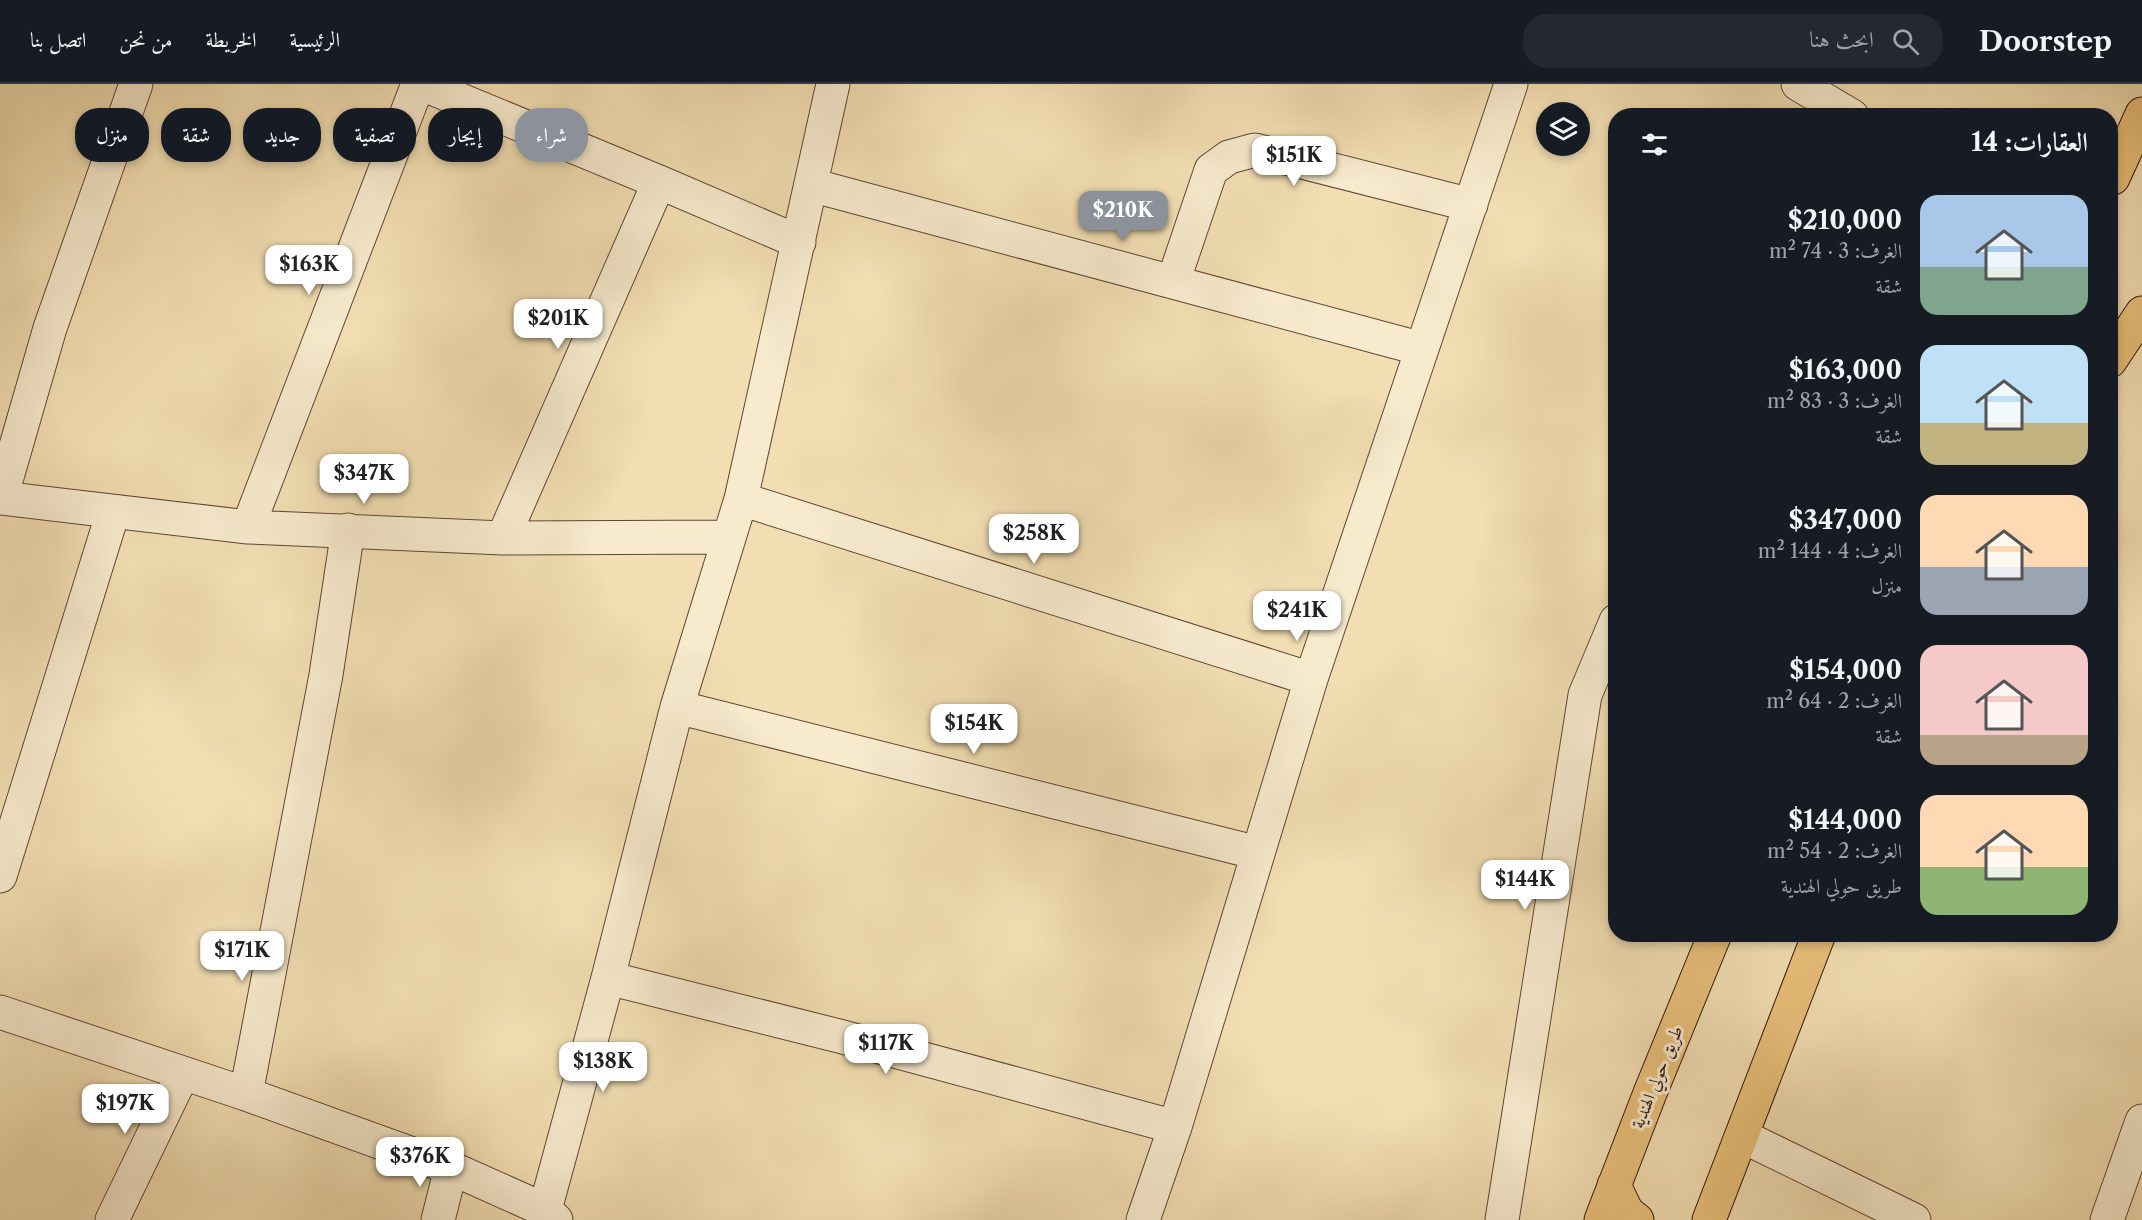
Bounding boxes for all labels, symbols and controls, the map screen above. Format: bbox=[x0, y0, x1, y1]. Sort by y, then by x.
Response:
search box bbox=[1523, 14, 1943, 68]
text: Doorstep bbox=[1979, 24, 2112, 58]
icon: search bbox=[1889, 25, 1922, 58]
text: ابحث هنا bbox=[1809, 26, 1874, 53]
text: اتصل بنا bbox=[30, 27, 86, 52]
text: من نحن bbox=[119, 27, 172, 52]
text: الخريطة bbox=[205, 27, 257, 52]
text: الرئيسية bbox=[290, 27, 340, 52]
map controls bbox=[1536, 102, 1590, 156]
button: layers bbox=[1536, 102, 1590, 156]
chip: منزل bbox=[75, 108, 149, 162]
chip: شقة bbox=[161, 108, 231, 162]
chip: جديد bbox=[243, 108, 321, 162]
chip: تصفية bbox=[333, 108, 416, 162]
chip: إيجار bbox=[428, 108, 503, 162]
chip: شراء bbox=[515, 108, 588, 162]
text: العقارات: 14 bbox=[1971, 126, 2088, 158]
icon: filters bbox=[1638, 128, 1671, 161]
pin: $151K bbox=[1252, 136, 1336, 187]
text: $151K bbox=[1266, 143, 1322, 167]
pin: $210K bbox=[1081, 191, 1165, 242]
text: $210K bbox=[1093, 198, 1153, 222]
text: $210,000 bbox=[1788, 204, 1902, 236]
icon: home bbox=[1968, 219, 2040, 291]
text: الغرف: 3 · 74 m² bbox=[1769, 239, 1902, 263]
pin: $163K bbox=[267, 245, 351, 296]
text: $163K bbox=[279, 252, 339, 276]
text: شقة bbox=[1876, 274, 1902, 298]
pin: $201K bbox=[516, 299, 600, 350]
text: $201K bbox=[528, 306, 588, 330]
text: $163,000 bbox=[1789, 354, 1902, 386]
icon: home bbox=[1968, 369, 2040, 441]
text: الغرف: 3 · 83 m² bbox=[1767, 389, 1902, 413]
text: شقة bbox=[1876, 424, 1902, 448]
pin: $347K bbox=[322, 454, 406, 505]
text: $347K bbox=[334, 461, 394, 485]
text: $347,000 bbox=[1789, 504, 1902, 536]
pin: $258K bbox=[992, 514, 1076, 565]
icon: home bbox=[1968, 519, 2040, 591]
text: $258K bbox=[1003, 521, 1065, 545]
text: الغرف: 4 · 144 m² bbox=[1758, 539, 1902, 563]
text: منزل bbox=[1871, 574, 1902, 598]
pin: $241K bbox=[1255, 591, 1339, 642]
text: $241K bbox=[1267, 598, 1327, 622]
text: $154,000 bbox=[1789, 654, 1902, 686]
icon: home bbox=[1968, 669, 2040, 741]
text: الغرف: 2 · 64 m² bbox=[1766, 689, 1902, 713]
pin: $154K bbox=[932, 704, 1016, 755]
text: $154K bbox=[944, 711, 1004, 735]
text: شقة bbox=[1876, 724, 1902, 748]
text: $144,000 bbox=[1788, 804, 1902, 836]
icon: home bbox=[1968, 819, 2040, 891]
text: الغرف: 2 · 54 m² bbox=[1767, 839, 1902, 863]
pin: $144K bbox=[1483, 860, 1567, 911]
text: $144K bbox=[1495, 867, 1555, 891]
text: طريق حولي الهندية bbox=[1781, 874, 1902, 898]
pin: $171K bbox=[200, 931, 284, 982]
text: $171K bbox=[214, 938, 270, 962]
street label: طريق حولي الهندية bbox=[1626, 1022, 1691, 1133]
pin: $117K bbox=[844, 1024, 928, 1075]
text: $117K bbox=[858, 1031, 914, 1055]
pin: $138K bbox=[561, 1042, 645, 1093]
text: $138K bbox=[573, 1049, 633, 1073]
pin: $197K bbox=[83, 1084, 167, 1135]
text: $197K bbox=[96, 1091, 154, 1115]
pin: $376K bbox=[378, 1137, 462, 1188]
text: $376K bbox=[390, 1144, 450, 1168]

